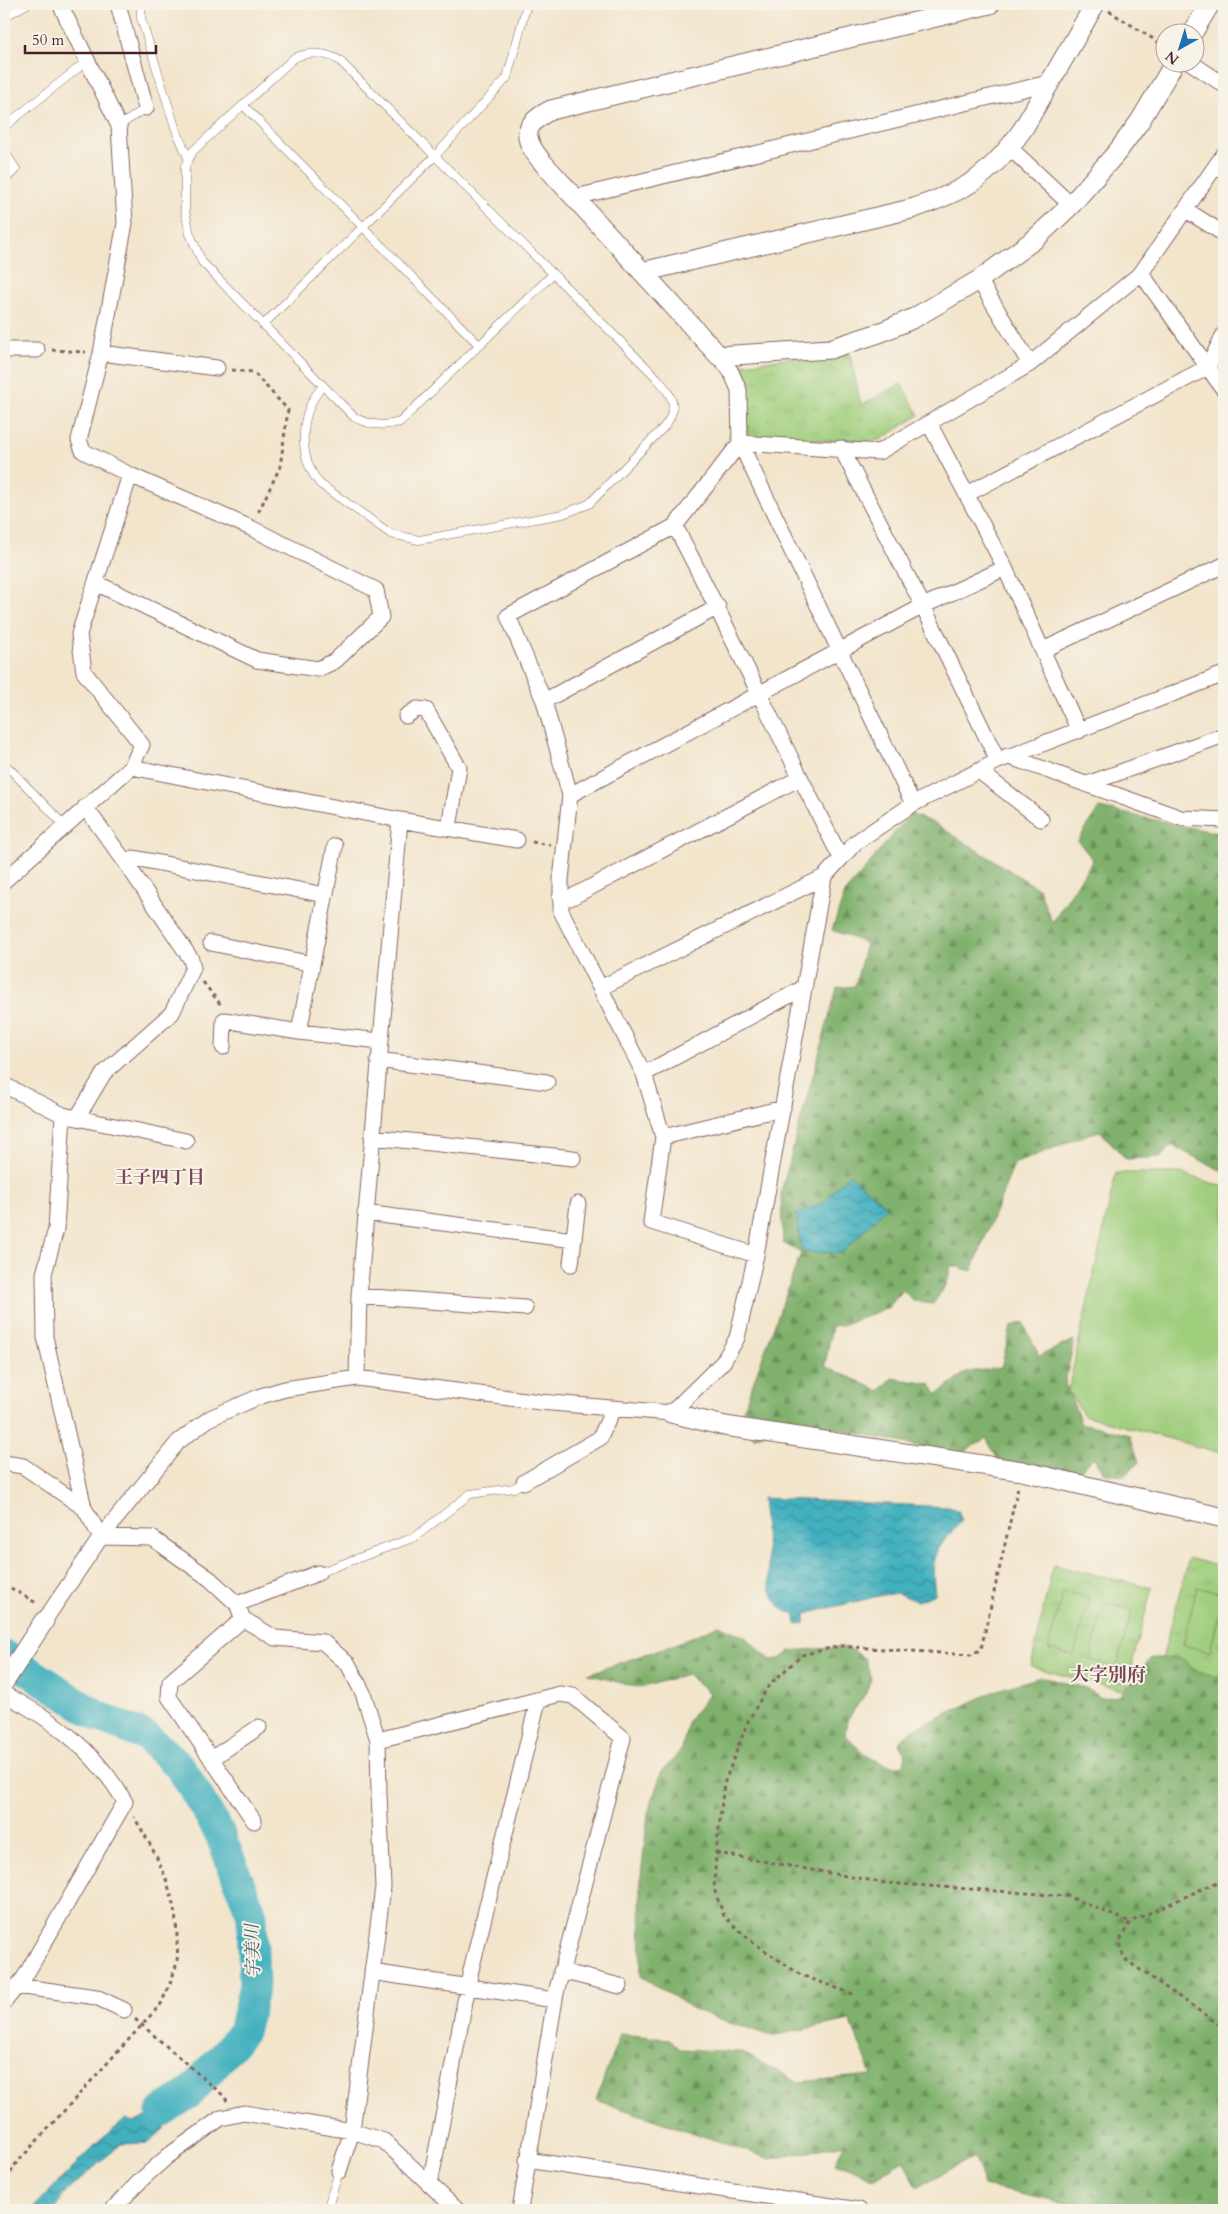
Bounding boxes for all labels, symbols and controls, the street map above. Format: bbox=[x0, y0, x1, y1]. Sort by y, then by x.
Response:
scale bar bbox=[25, 22, 156, 54]
north arrow bbox=[1156, 22, 1206, 72]
text: 50 m bbox=[32, 30, 64, 50]
text: N bbox=[1161, 47, 1183, 69]
district label: 王子四丁目 bbox=[115, 1165, 205, 1190]
district label: 大字別府 bbox=[1070, 1662, 1146, 1688]
water label: 宇美川 bbox=[239, 1922, 266, 1978]

